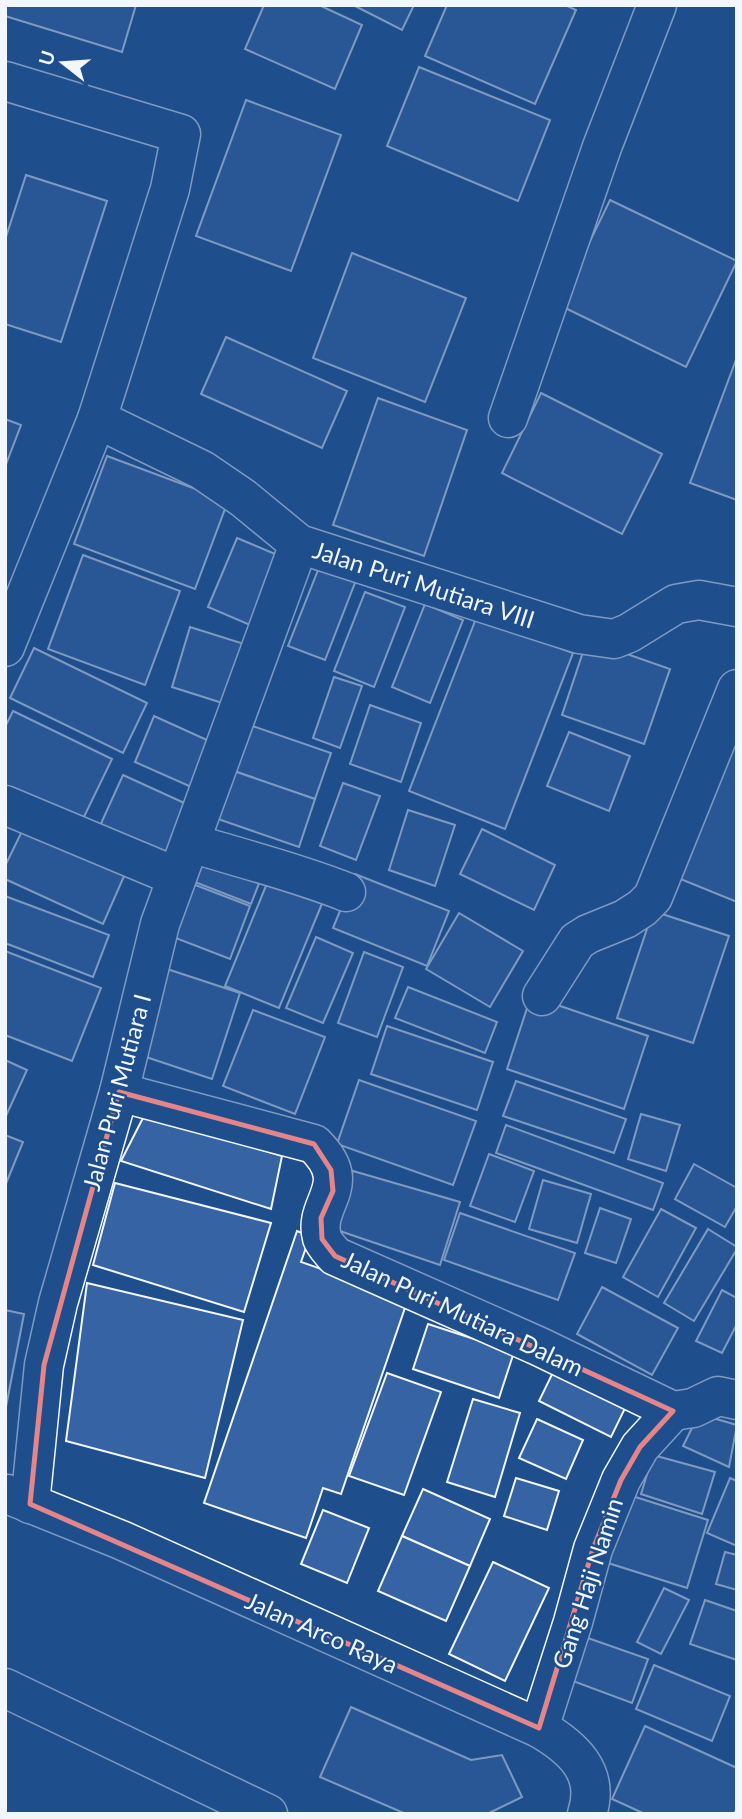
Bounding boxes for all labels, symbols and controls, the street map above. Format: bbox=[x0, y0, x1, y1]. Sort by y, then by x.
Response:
north arrow bbox=[28, 28, 98, 98]
text: U bbox=[33, 48, 59, 68]
street label: Jalan Puri Mutiara VIII bbox=[309, 534, 539, 634]
street label: Jalan Puri Mutiara I bbox=[76, 990, 156, 1194]
street label: Jalan Puri Mutiara Dalam bbox=[338, 1244, 588, 1382]
street label: Gang Haji Namin bbox=[546, 1494, 628, 1672]
street label: Jalan Arco Raya bbox=[241, 1585, 403, 1679]

